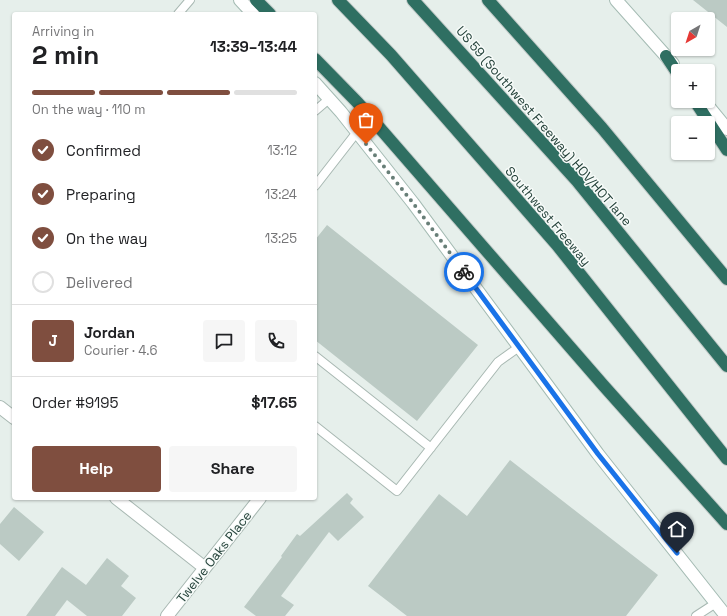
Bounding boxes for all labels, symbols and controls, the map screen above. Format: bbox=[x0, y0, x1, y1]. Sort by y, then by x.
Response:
north arrow bbox=[671, 12, 715, 56]
map controls bbox=[671, 12, 715, 160]
text: Arriving in bbox=[32, 23, 94, 40]
street label: US 59 (Southwest Freeway) HOV/HOT lane bbox=[453, 23, 635, 229]
text: 13:39–13:44 bbox=[210, 37, 297, 56]
text: 2 min bbox=[32, 38, 99, 72]
button: + bbox=[671, 64, 715, 108]
text: On the way · 110 m bbox=[32, 101, 145, 118]
pin bbox=[349, 103, 383, 144]
icon: bag bbox=[355, 109, 377, 131]
button: − bbox=[671, 116, 715, 160]
icon: check bbox=[32, 139, 54, 161]
text: Confirmed bbox=[66, 141, 141, 160]
text: 13:12 bbox=[267, 142, 297, 159]
street label: Southwest Freeway bbox=[502, 163, 594, 269]
icon: check bbox=[32, 183, 54, 205]
text: Preparing bbox=[66, 185, 136, 204]
text: 13:24 bbox=[265, 186, 297, 203]
icon: check bbox=[32, 227, 54, 249]
text: On the way bbox=[66, 229, 147, 248]
text: 13:25 bbox=[265, 230, 297, 247]
courier bbox=[444, 252, 484, 292]
icon: bike bbox=[453, 261, 475, 283]
text: Delivered bbox=[66, 273, 133, 292]
button: chat bbox=[203, 320, 245, 362]
button: phone bbox=[255, 320, 297, 362]
text: Jordan bbox=[84, 323, 135, 342]
text: J bbox=[48, 331, 58, 350]
text: Courier · 4.6 bbox=[84, 342, 157, 359]
text: Order #9195 bbox=[32, 393, 119, 412]
text: $17.65 bbox=[251, 393, 297, 412]
button: Help bbox=[32, 446, 161, 492]
button: Share bbox=[169, 446, 297, 492]
street label: Twelve Oaks Place bbox=[173, 507, 255, 607]
pin bbox=[660, 512, 694, 553]
icon: home bbox=[666, 518, 688, 540]

